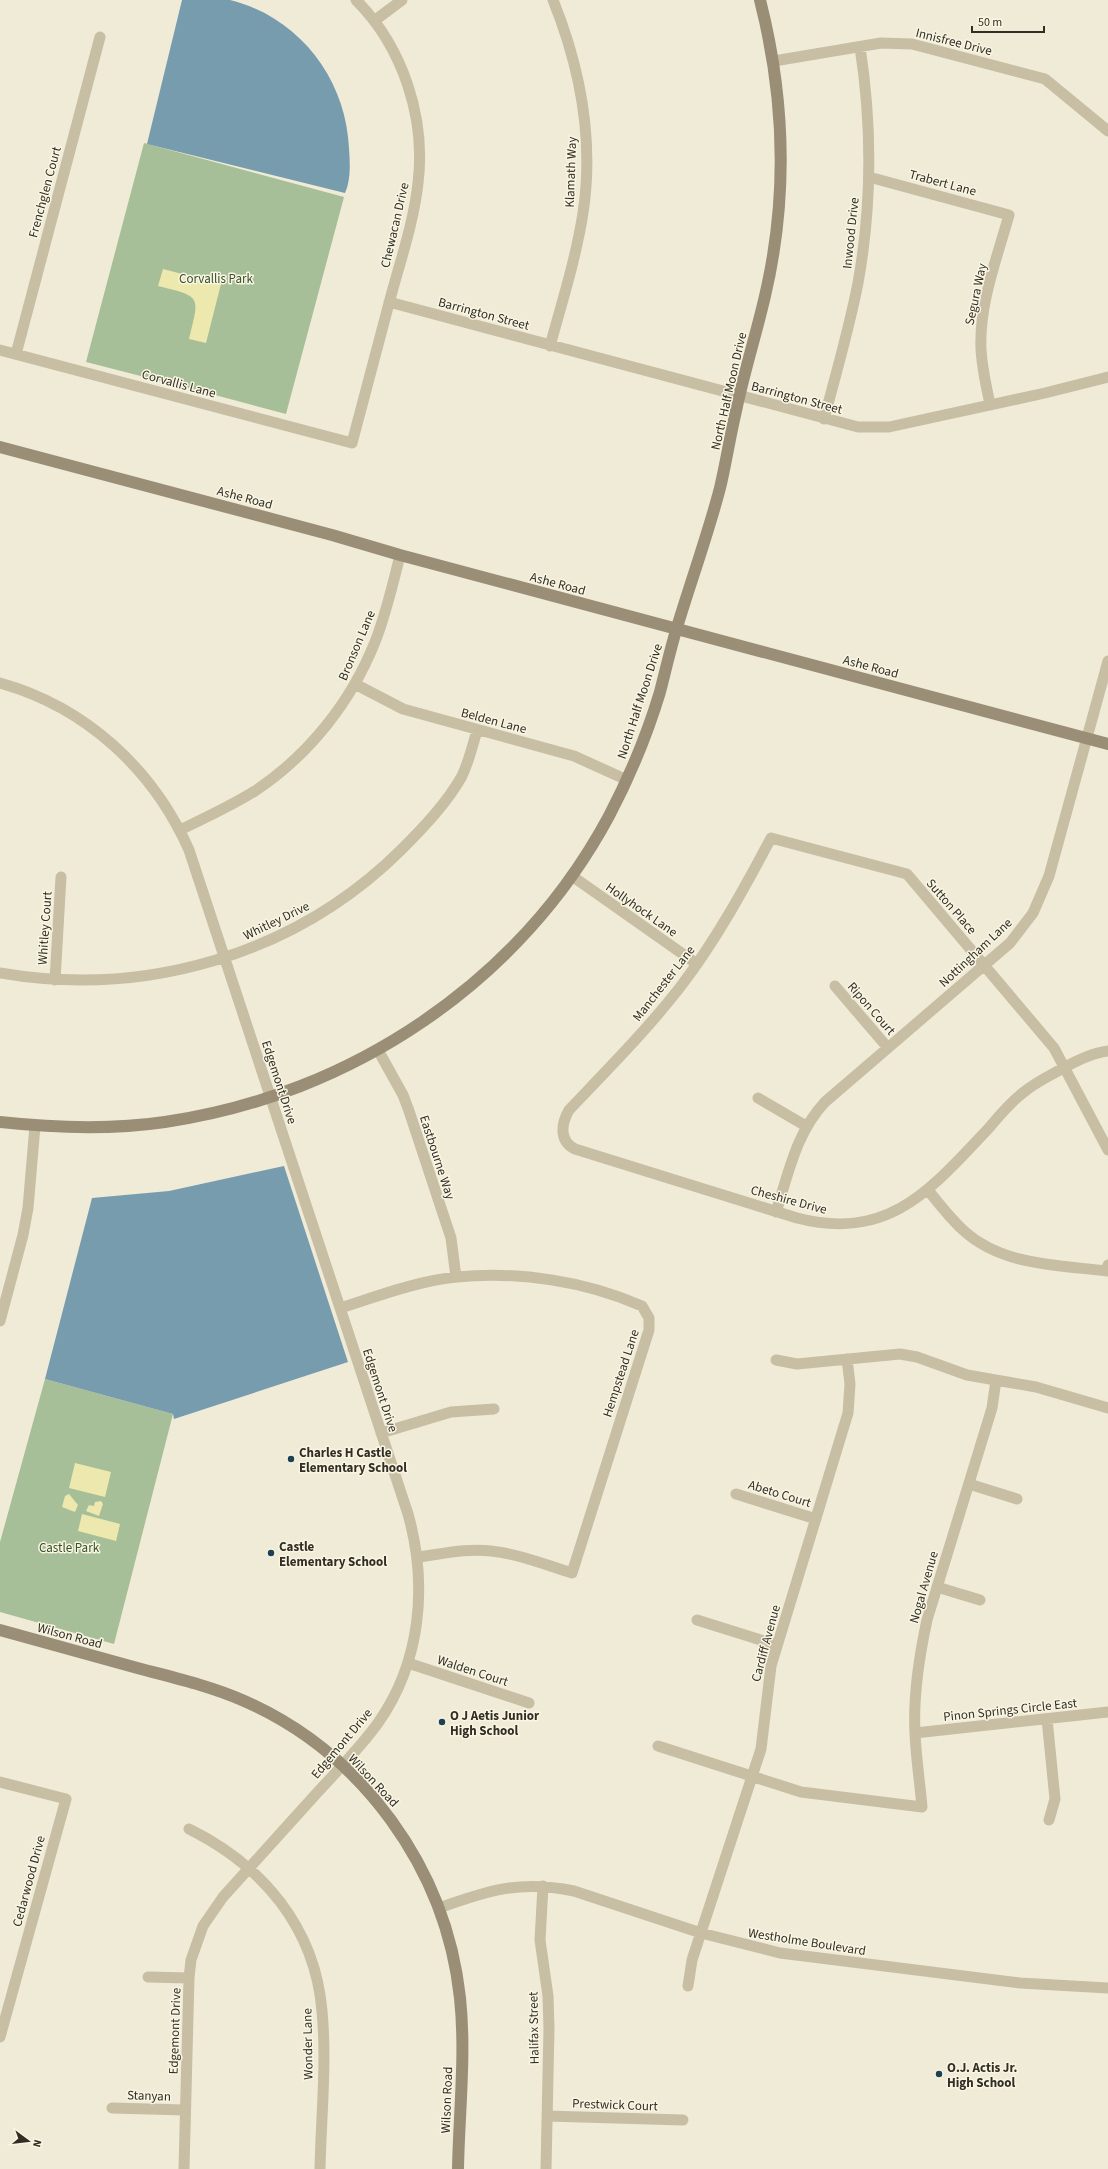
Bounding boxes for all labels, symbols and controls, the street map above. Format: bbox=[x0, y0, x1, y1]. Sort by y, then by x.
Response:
scale bar bbox=[972, 8, 1044, 34]
text: 50 m bbox=[978, 14, 1002, 31]
street label: Innisfree Drive bbox=[914, 24, 994, 60]
street label: Klamath Way bbox=[561, 136, 581, 208]
street label: Frenchglen Court bbox=[24, 144, 66, 240]
street label: Trabert Lane bbox=[907, 165, 978, 201]
street label: Chewacan Drive bbox=[376, 181, 414, 270]
street label: Inwood Drive bbox=[838, 196, 864, 270]
street label: Segura Way bbox=[961, 262, 991, 327]
park label: Corvallis Park bbox=[179, 270, 253, 288]
street label: Barrington Street bbox=[436, 293, 532, 335]
street label: North Half Moon Drive bbox=[707, 331, 751, 452]
street label: Corvallis Lane bbox=[140, 365, 218, 402]
street label: Barrington Street bbox=[749, 377, 845, 419]
street label: Ashe Road bbox=[215, 482, 275, 514]
street label: Ashe Road bbox=[528, 568, 588, 600]
street label: Bronson Lane bbox=[334, 607, 380, 683]
street label: North Half Moon Drive bbox=[613, 641, 667, 761]
street label: Ashe Road bbox=[841, 651, 901, 683]
street label: Belden Lane bbox=[459, 704, 529, 738]
street label: Sutton Place bbox=[922, 875, 980, 938]
street label: Hollyhock Lane bbox=[602, 878, 681, 941]
street label: Whitley Court bbox=[33, 890, 57, 966]
street label: Whitley Drive bbox=[240, 897, 313, 945]
street label: Nottingham Lane bbox=[935, 914, 1016, 991]
street label: Manchester Lane bbox=[628, 942, 699, 1025]
street label: Ripon Court bbox=[843, 978, 900, 1040]
street label: Edgemont Drive bbox=[257, 1038, 301, 1126]
street label: Eastbourne Way bbox=[415, 1113, 459, 1202]
street label: Cheshire Drive bbox=[749, 1181, 829, 1219]
street label: Hempstead Lane bbox=[598, 1327, 644, 1420]
street label: Edgemont Drive bbox=[358, 1346, 402, 1434]
place label: Charles H Castle Elementary School bbox=[299, 1444, 407, 1477]
marker: Charles H Castle Elementary School bbox=[286, 1454, 296, 1464]
street label: Abeto Court bbox=[746, 1476, 814, 1512]
place label: Castle Elementary School bbox=[279, 1538, 387, 1571]
park label: Castle Park bbox=[39, 1539, 100, 1557]
marker: Castle Elementary School bbox=[266, 1548, 276, 1558]
street label: Nogal Avenue bbox=[905, 1549, 943, 1625]
street label: Cardiff Avenue bbox=[747, 1603, 785, 1684]
street label: Wilson Road bbox=[35, 1619, 104, 1653]
street label: Walden Court bbox=[435, 1651, 511, 1691]
street label: Pinon Springs Circle East bbox=[942, 1694, 1078, 1726]
street label: Edgemont Drive bbox=[307, 1705, 377, 1783]
place label: O J Aetis Junior High School bbox=[450, 1707, 540, 1740]
marker: O J Aetis Junior High School bbox=[437, 1717, 447, 1727]
street label: Wilson Road bbox=[344, 1750, 403, 1811]
street label: Cedarwood Drive bbox=[8, 1834, 50, 1929]
street label: Westholme Boulevard bbox=[747, 1924, 867, 1960]
street label: Edgemont Drive bbox=[164, 1987, 186, 2075]
street label: Halifax Street bbox=[524, 1991, 544, 2064]
street label: Wonder Lane bbox=[298, 2008, 318, 2080]
place label: O.J. Actis Jr. High School bbox=[947, 2059, 1018, 2092]
street label: Wilson Road bbox=[437, 2066, 457, 2134]
marker: O.J. Actis Jr. High School bbox=[934, 2069, 944, 2079]
street label: Stanyan bbox=[127, 2086, 171, 2106]
street label: Prestwick Court bbox=[572, 2095, 659, 2116]
north arrow bbox=[8, 2121, 48, 2161]
text: N bbox=[29, 2138, 45, 2149]

